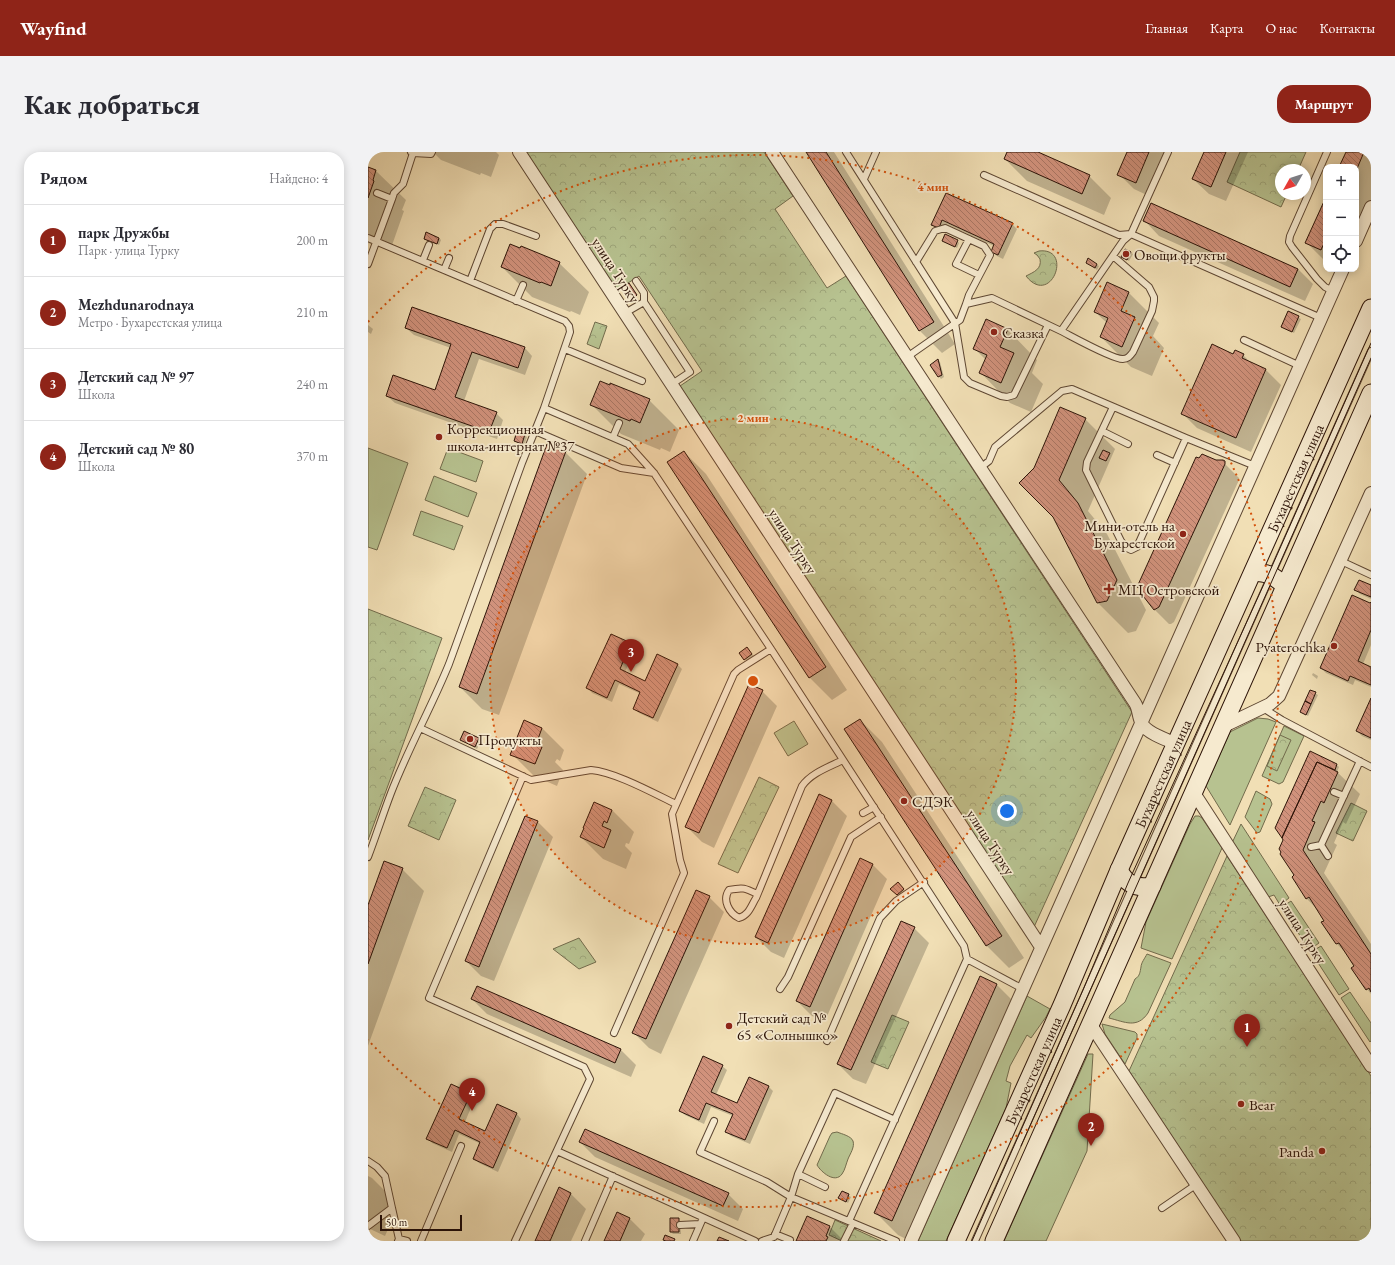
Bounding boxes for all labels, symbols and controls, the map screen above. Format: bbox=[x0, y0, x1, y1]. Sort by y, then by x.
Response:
text: Wayfind bbox=[20, 16, 87, 41]
text: Главная bbox=[1145, 19, 1188, 37]
text: Карта bbox=[1210, 19, 1243, 37]
text: О нас bbox=[1265, 19, 1297, 37]
text: Контакты bbox=[1319, 19, 1375, 37]
button: Маршрут bbox=[1277, 85, 1371, 123]
text: Как добраться bbox=[24, 86, 200, 122]
north arrow bbox=[1275, 164, 1311, 200]
map controls bbox=[1323, 164, 1359, 272]
button: + bbox=[1323, 164, 1359, 200]
text: Рядом bbox=[40, 167, 88, 189]
text: Найдено: 4 bbox=[269, 170, 328, 187]
text: 4 мин bbox=[917, 179, 949, 195]
button: − bbox=[1323, 200, 1359, 236]
text: парк Дружбы bbox=[78, 223, 170, 242]
text: 1 bbox=[50, 232, 56, 249]
text: 200 m bbox=[297, 232, 328, 249]
street label: улица Турку bbox=[588, 234, 645, 307]
button: locate bbox=[1323, 236, 1359, 272]
text: Парк · улица Турку bbox=[78, 242, 179, 259]
place label: Овощи фрукты bbox=[1134, 245, 1226, 264]
marker: Овощи фрукты bbox=[1121, 249, 1131, 259]
text: Mezhdunarodnaya bbox=[78, 295, 194, 314]
text: 2 bbox=[50, 304, 56, 321]
text: 210 m bbox=[297, 304, 328, 321]
text: Метро · Бухарестская улица bbox=[78, 314, 222, 331]
place label: Сказка bbox=[1002, 323, 1044, 342]
marker: Сказка bbox=[989, 327, 999, 337]
text: Детский сад № 97 bbox=[78, 367, 194, 386]
text: 3 bbox=[50, 376, 56, 393]
text: 240 m bbox=[297, 376, 328, 393]
text: Школа bbox=[78, 386, 115, 403]
text: 2 мин bbox=[737, 410, 769, 426]
place label: Коррекционная школа-интернат №37 bbox=[447, 419, 575, 455]
street label: Бухарестская улица bbox=[1262, 421, 1327, 535]
marker: Коррекционная школа-интернат №37 bbox=[434, 432, 444, 442]
text: Детский сад № 80 bbox=[78, 439, 194, 458]
text: 4 bbox=[50, 448, 56, 465]
text: 370 m bbox=[297, 448, 328, 465]
text: Школа bbox=[78, 458, 115, 475]
street label: улица Турку bbox=[765, 505, 822, 578]
place label: Мини-отель на Бухарестской bbox=[1084, 516, 1175, 552]
marker: Мини-отель на Бухарестской bbox=[1178, 529, 1188, 539]
place label: МЦ Островской bbox=[1118, 580, 1220, 599]
marker: МЦ Островской bbox=[1103, 583, 1115, 595]
place label: Pyaterochka bbox=[1256, 637, 1326, 656]
pin: 3 bbox=[618, 639, 644, 672]
marker: Pyaterochka bbox=[1329, 641, 1339, 651]
centre of rings bbox=[746, 674, 760, 688]
street label: Бухарестская улица bbox=[1130, 716, 1195, 831]
place label: Продукты bbox=[478, 730, 541, 749]
marker: Продукты bbox=[465, 734, 475, 744]
place label: СДЭК bbox=[912, 792, 953, 811]
marker: СДЭК bbox=[899, 796, 909, 806]
your location bbox=[997, 801, 1017, 821]
street label: улица Турку bbox=[963, 806, 1020, 879]
street label: улица Турку bbox=[1275, 895, 1332, 968]
place label: Детский сад № 65 «Солнышко» bbox=[737, 1008, 839, 1044]
street label: Бухарестская улица bbox=[1000, 1013, 1065, 1128]
pin: 1 bbox=[1234, 1014, 1260, 1047]
marker: Детский сад № 65 «Солнышко» bbox=[724, 1021, 734, 1031]
pin: 4 bbox=[459, 1078, 485, 1111]
place label: Bear bbox=[1249, 1095, 1275, 1114]
marker: Bear bbox=[1236, 1099, 1246, 1109]
pin: 2 bbox=[1078, 1113, 1104, 1146]
place label: Panda bbox=[1279, 1142, 1314, 1161]
marker: Panda bbox=[1317, 1146, 1327, 1156]
scale bar bbox=[380, 1213, 462, 1232]
text: 50 m bbox=[386, 1215, 407, 1229]

